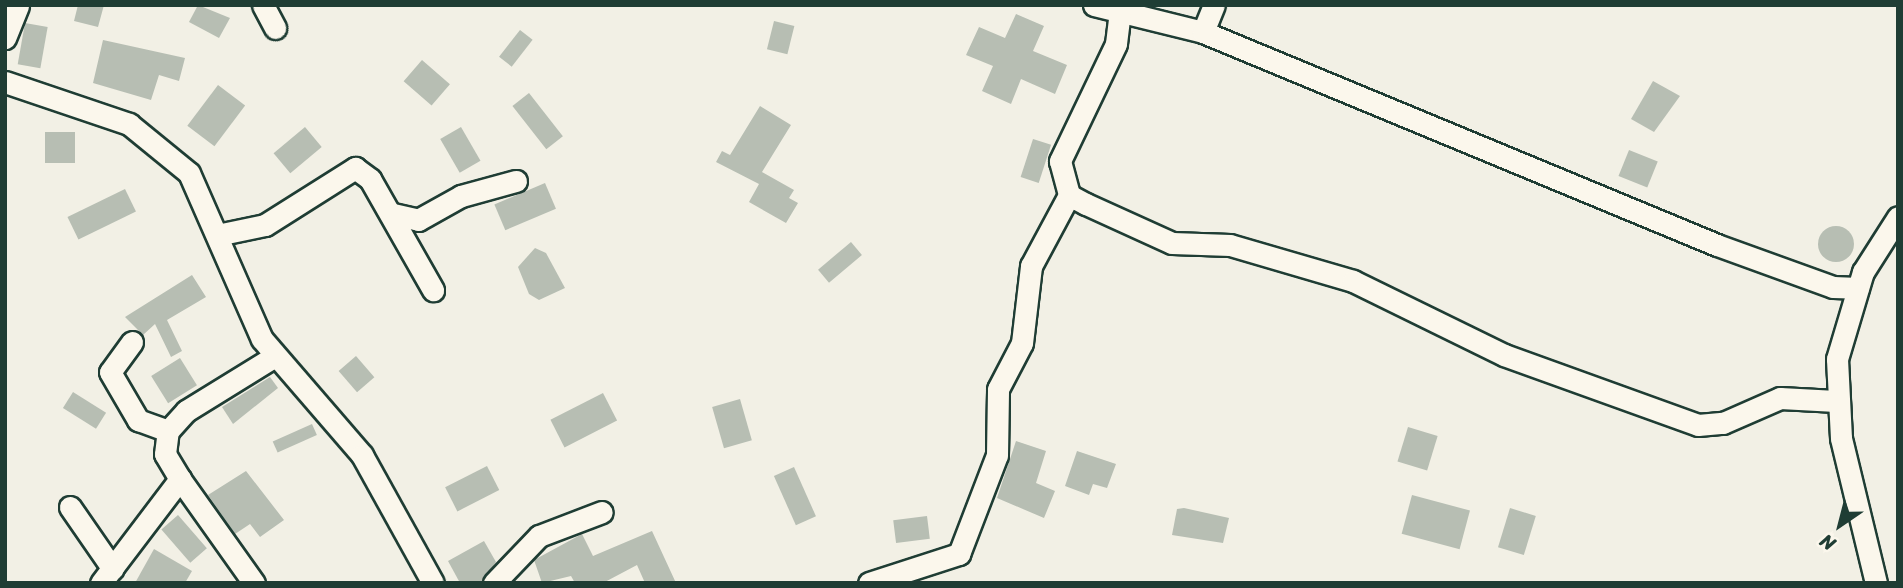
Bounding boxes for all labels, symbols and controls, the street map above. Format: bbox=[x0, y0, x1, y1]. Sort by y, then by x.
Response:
north arrow bbox=[1805, 490, 1875, 560]
text: N bbox=[1813, 525, 1843, 560]

